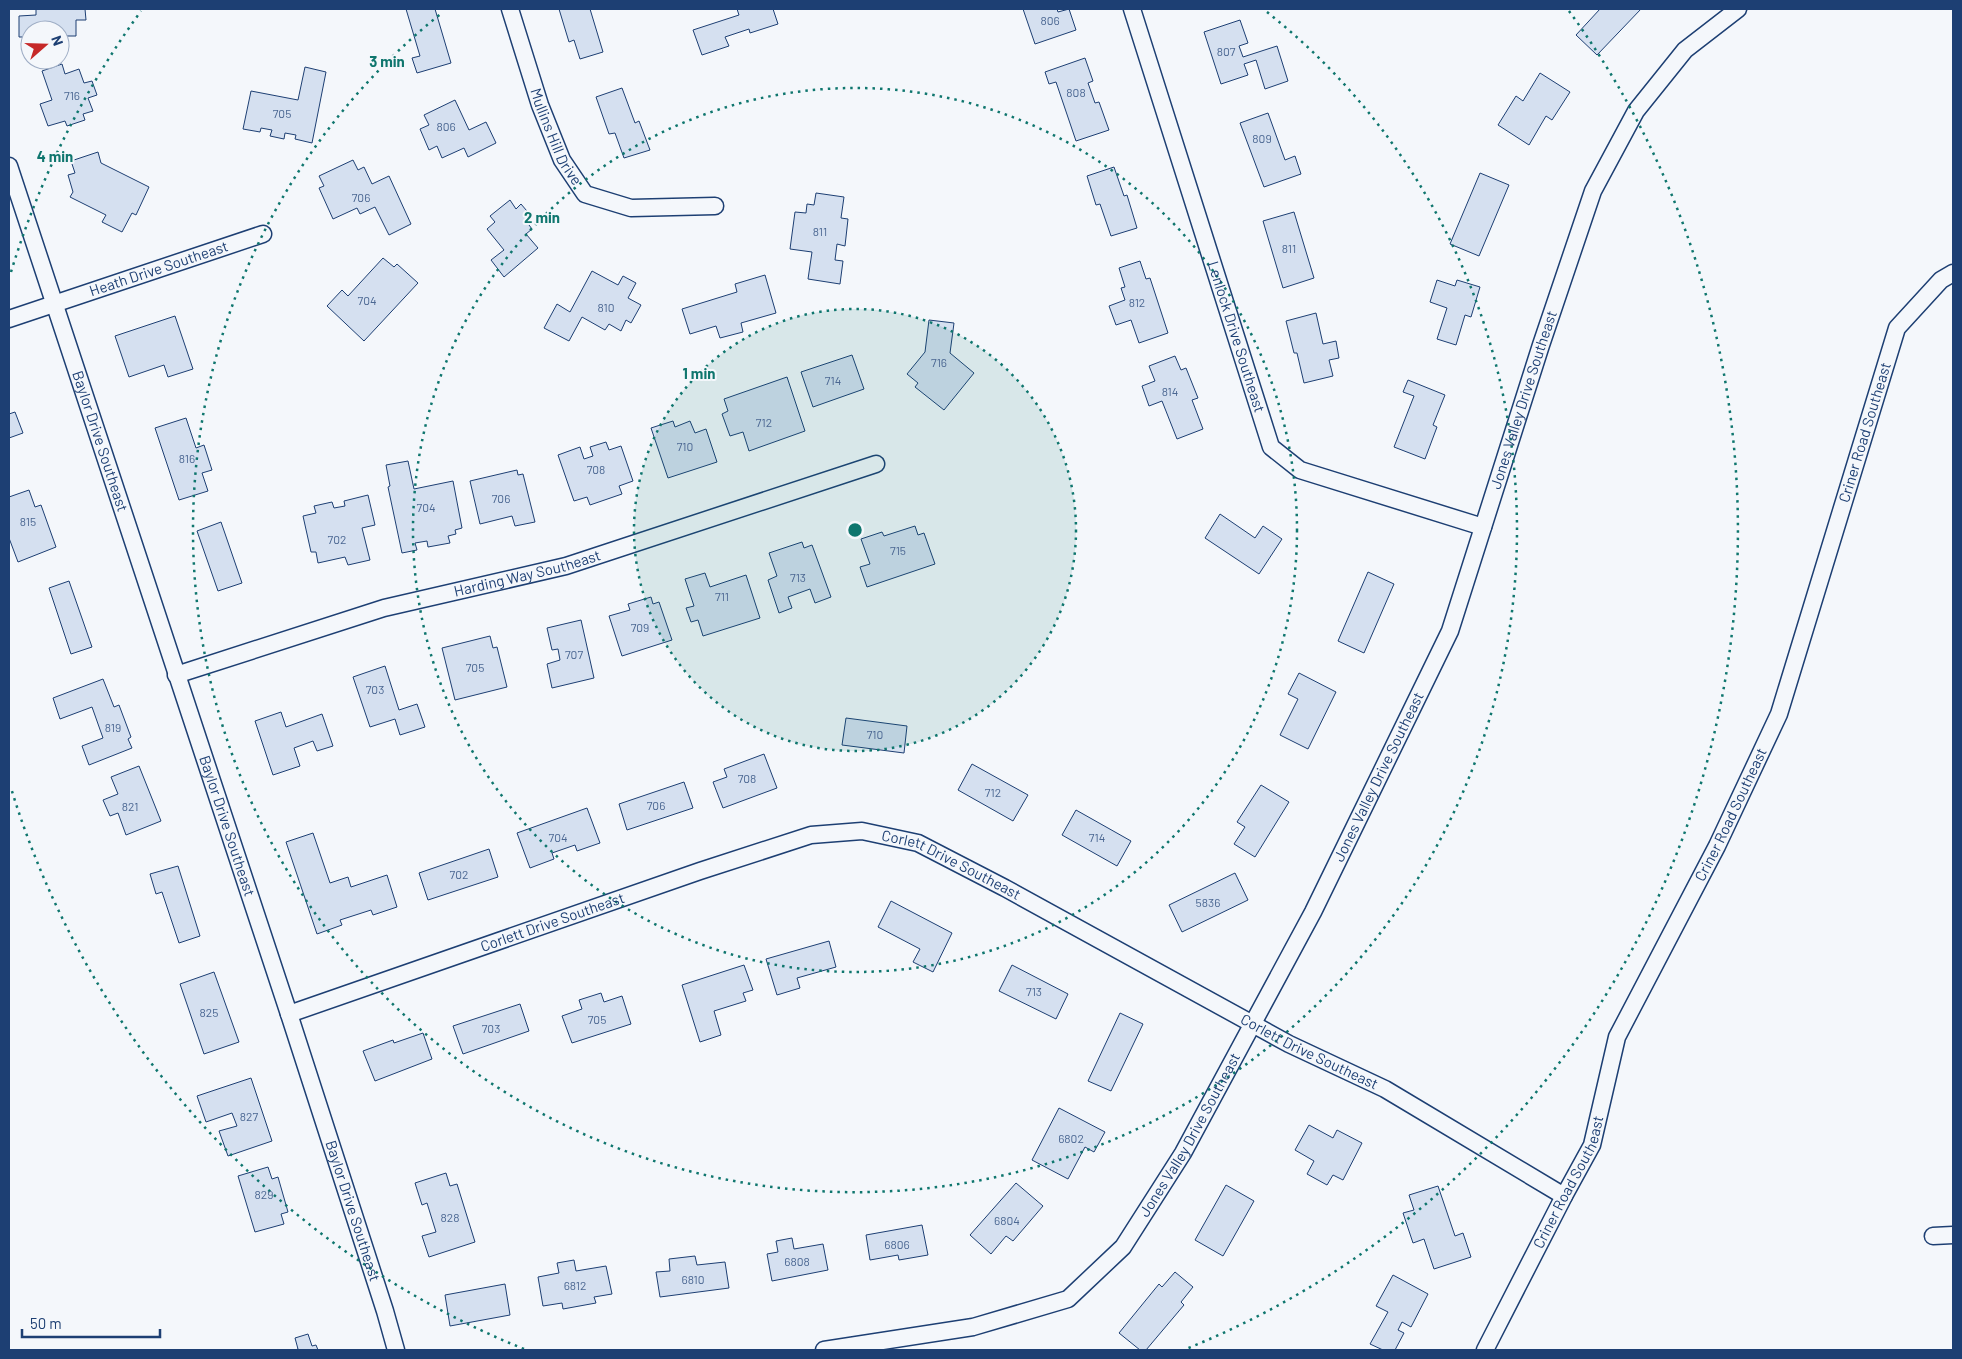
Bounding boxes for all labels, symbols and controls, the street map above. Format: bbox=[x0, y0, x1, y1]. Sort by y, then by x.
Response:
house number: 806 bbox=[1040, 13, 1060, 27]
north arrow bbox=[20, 20, 70, 70]
text: N bbox=[48, 33, 67, 48]
house number: 807 bbox=[1217, 44, 1236, 58]
text: 3 min bbox=[369, 52, 405, 70]
house number: 808 bbox=[1066, 85, 1086, 99]
street label: Mullins Hill Drive bbox=[527, 86, 586, 188]
house number: 716 bbox=[64, 88, 80, 102]
house number: 705 bbox=[273, 106, 291, 120]
house number: 806 bbox=[436, 119, 456, 133]
house number: 809 bbox=[1252, 131, 1272, 145]
text: 4 min bbox=[37, 147, 73, 165]
house number: 706 bbox=[352, 190, 370, 204]
text: 2 min bbox=[524, 208, 560, 226]
house number: 811 bbox=[813, 224, 827, 238]
street label: Heath Drive Southeast bbox=[87, 236, 230, 299]
house number: 811 bbox=[1282, 241, 1296, 255]
street label: Lenlock Drive Southeast bbox=[1205, 259, 1269, 415]
house number: 704 bbox=[357, 293, 377, 307]
house number: 812 bbox=[1129, 295, 1145, 309]
house number: 810 bbox=[598, 300, 614, 314]
street label: Jones Valley Drive Southeast bbox=[1486, 308, 1560, 491]
house number: 716 bbox=[931, 355, 947, 369]
street label: Criner Road Southeast bbox=[1834, 360, 1894, 504]
text: 1 min bbox=[683, 364, 715, 382]
street label: Baylor Drive Southeast bbox=[69, 368, 132, 514]
house number: 714 bbox=[825, 373, 841, 387]
house number: 814 bbox=[1162, 384, 1178, 398]
house number: 712 bbox=[756, 415, 772, 429]
house number: 710 bbox=[677, 439, 693, 453]
house number: 816 bbox=[179, 451, 195, 465]
house number: 708 bbox=[587, 462, 605, 476]
house number: 706 bbox=[492, 491, 510, 505]
house number: 704 bbox=[416, 500, 436, 514]
house number: 815 bbox=[20, 514, 36, 528]
centre of rings bbox=[846, 521, 864, 539]
house number: 702 bbox=[328, 532, 346, 546]
house number: 715 bbox=[890, 543, 906, 557]
street label: Harding Way Southeast bbox=[452, 545, 603, 600]
house number: 713 bbox=[790, 570, 806, 584]
house number: 711 bbox=[715, 589, 729, 603]
house number: 709 bbox=[631, 620, 649, 634]
house number: 707 bbox=[565, 647, 583, 661]
house number: 705 bbox=[466, 660, 484, 674]
house number: 703 bbox=[366, 682, 384, 696]
street label: Jones Valley Drive Southeast bbox=[1329, 689, 1427, 864]
house number: 819 bbox=[105, 720, 121, 734]
house number: 710 bbox=[867, 727, 883, 741]
street label: Criner Road Southeast bbox=[1690, 745, 1770, 884]
street label: Baylor Drive Southeast bbox=[196, 753, 259, 898]
house number: 708 bbox=[738, 771, 756, 785]
house number: 712 bbox=[985, 785, 1001, 799]
house number: 706 bbox=[647, 798, 665, 812]
house number: 821 bbox=[122, 799, 138, 813]
street label: Corlett Drive Southeast bbox=[880, 825, 1024, 903]
house number: 704 bbox=[548, 830, 568, 844]
house number: 714 bbox=[1089, 830, 1105, 844]
house number: 702 bbox=[450, 867, 468, 881]
street label: Corlett Drive Southeast bbox=[478, 888, 627, 955]
house number: 5836 bbox=[1196, 895, 1220, 909]
house number: 713 bbox=[1026, 984, 1042, 998]
house number: 825 bbox=[200, 1005, 218, 1019]
street label: Corlett Drive Southeast bbox=[1238, 1009, 1381, 1093]
house number: 705 bbox=[588, 1012, 606, 1026]
house number: 703 bbox=[482, 1021, 500, 1035]
street label: Jones Valley Drive Southeast bbox=[1135, 1049, 1243, 1220]
house number: 827 bbox=[240, 1109, 258, 1123]
street label: Criner Road Southeast bbox=[1529, 1114, 1606, 1251]
house number: 6802 bbox=[1058, 1131, 1084, 1145]
street label: Baylor Drive Southeast bbox=[322, 1138, 385, 1283]
house number: 829 bbox=[255, 1187, 273, 1201]
house number: 828 bbox=[441, 1210, 459, 1224]
house number: 6804 bbox=[994, 1213, 1020, 1227]
house number: 6806 bbox=[884, 1237, 910, 1251]
house number: 6808 bbox=[784, 1254, 810, 1268]
house number: 6810 bbox=[681, 1272, 705, 1286]
house number: 6812 bbox=[564, 1278, 586, 1292]
scale bar bbox=[22, 1306, 160, 1338]
text: 50 m bbox=[30, 1314, 62, 1332]

